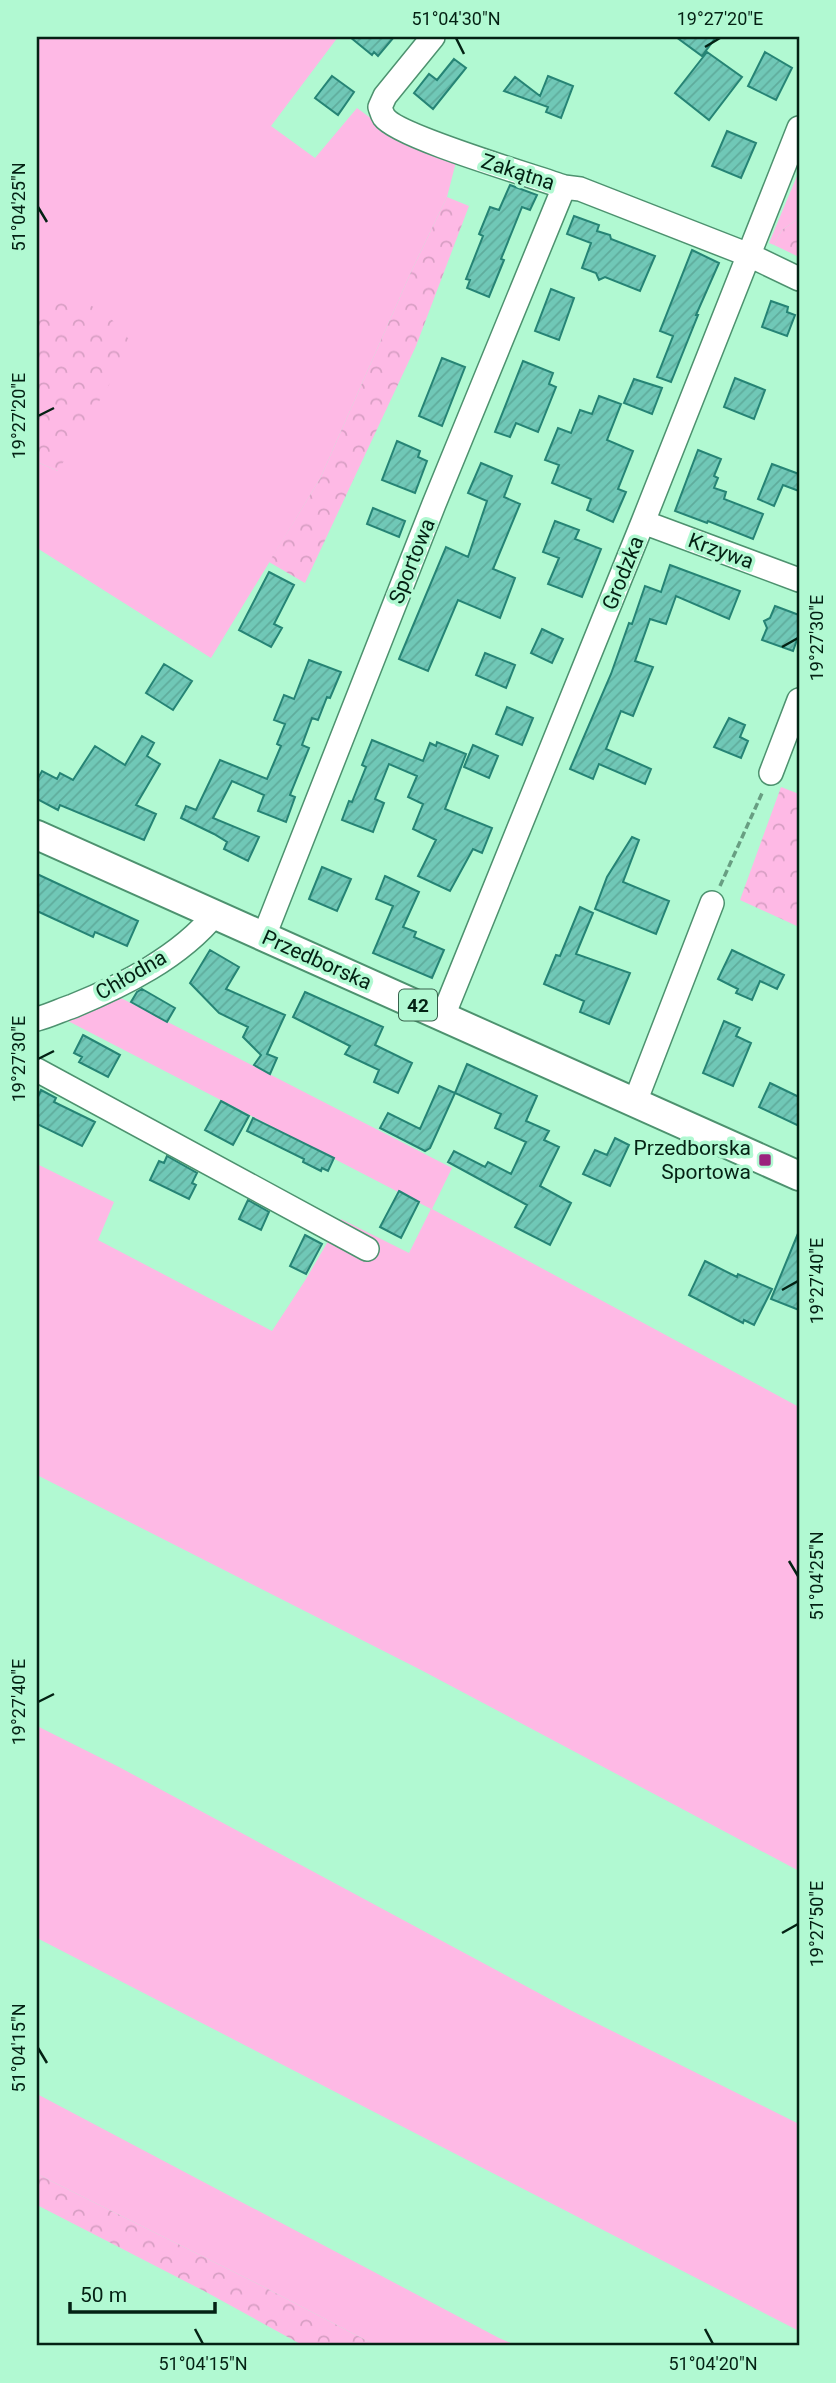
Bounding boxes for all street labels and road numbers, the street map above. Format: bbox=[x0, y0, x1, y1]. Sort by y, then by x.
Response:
street label: Zakątna bbox=[478, 149, 558, 195]
street label: Sportowa bbox=[384, 515, 440, 607]
street label: Krzywa bbox=[685, 528, 757, 574]
street label: Grodzka bbox=[597, 533, 649, 613]
street label: Przedborska bbox=[258, 925, 376, 995]
street label: Chłodna bbox=[91, 945, 171, 1005]
road number: 42 bbox=[399, 990, 437, 1021]

